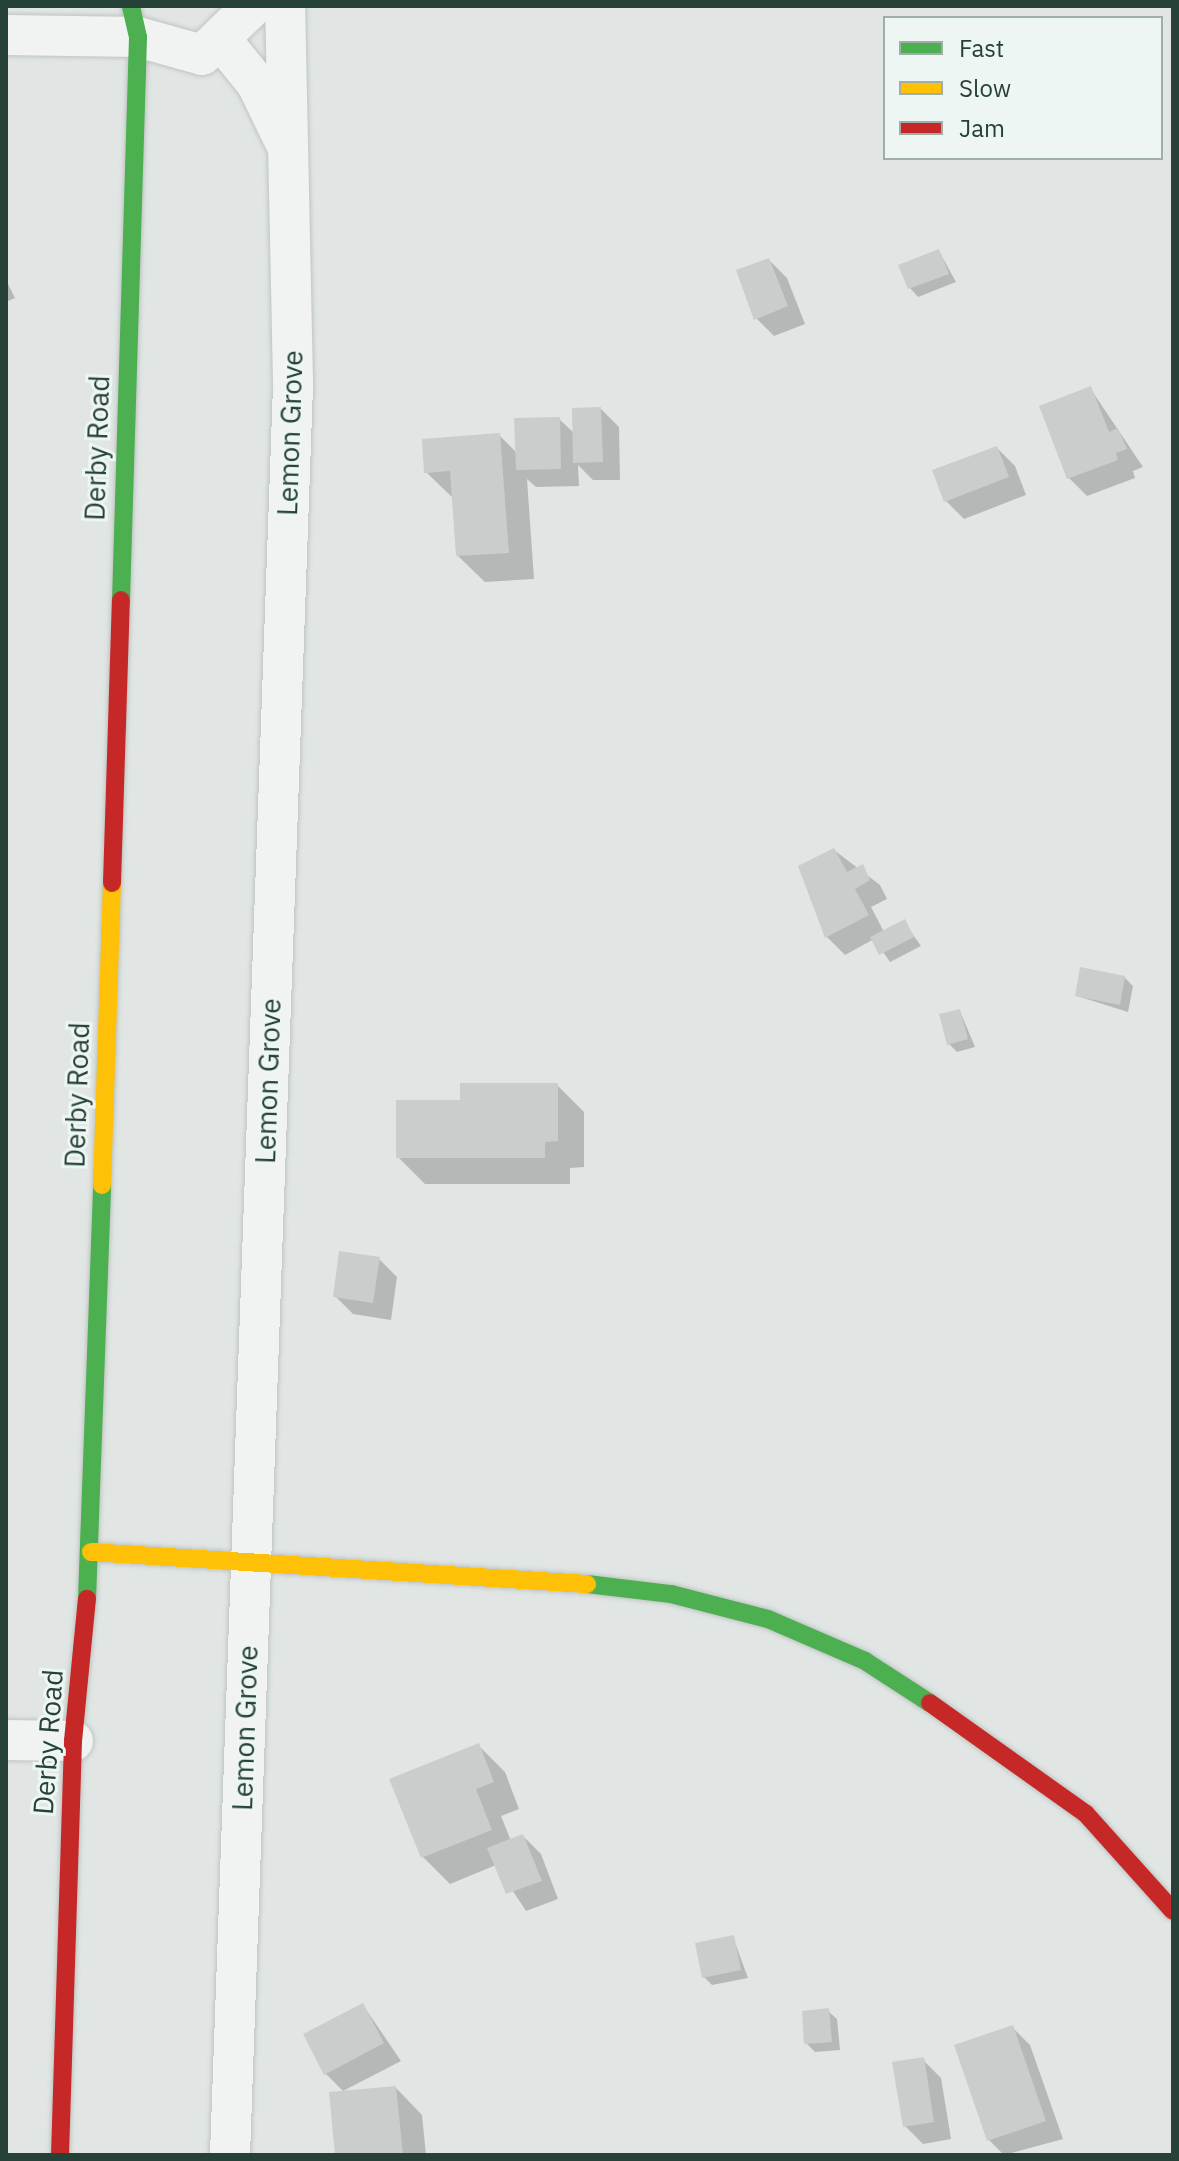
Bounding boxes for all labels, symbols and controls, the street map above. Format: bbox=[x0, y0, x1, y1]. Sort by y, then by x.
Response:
legend bbox=[883, 16, 1163, 160]
text: Fast bbox=[959, 32, 1004, 64]
text: Slow bbox=[959, 72, 1011, 104]
text: Jam bbox=[959, 112, 1005, 144]
street label: Lemon Grove bbox=[270, 350, 310, 516]
street label: Derby Road bbox=[78, 375, 116, 521]
street label: Lemon Grove bbox=[248, 998, 288, 1164]
street label: Derby Road bbox=[58, 1022, 96, 1168]
street label: Lemon Grove bbox=[225, 1645, 265, 1811]
street label: Derby Road bbox=[26, 1668, 70, 1816]

